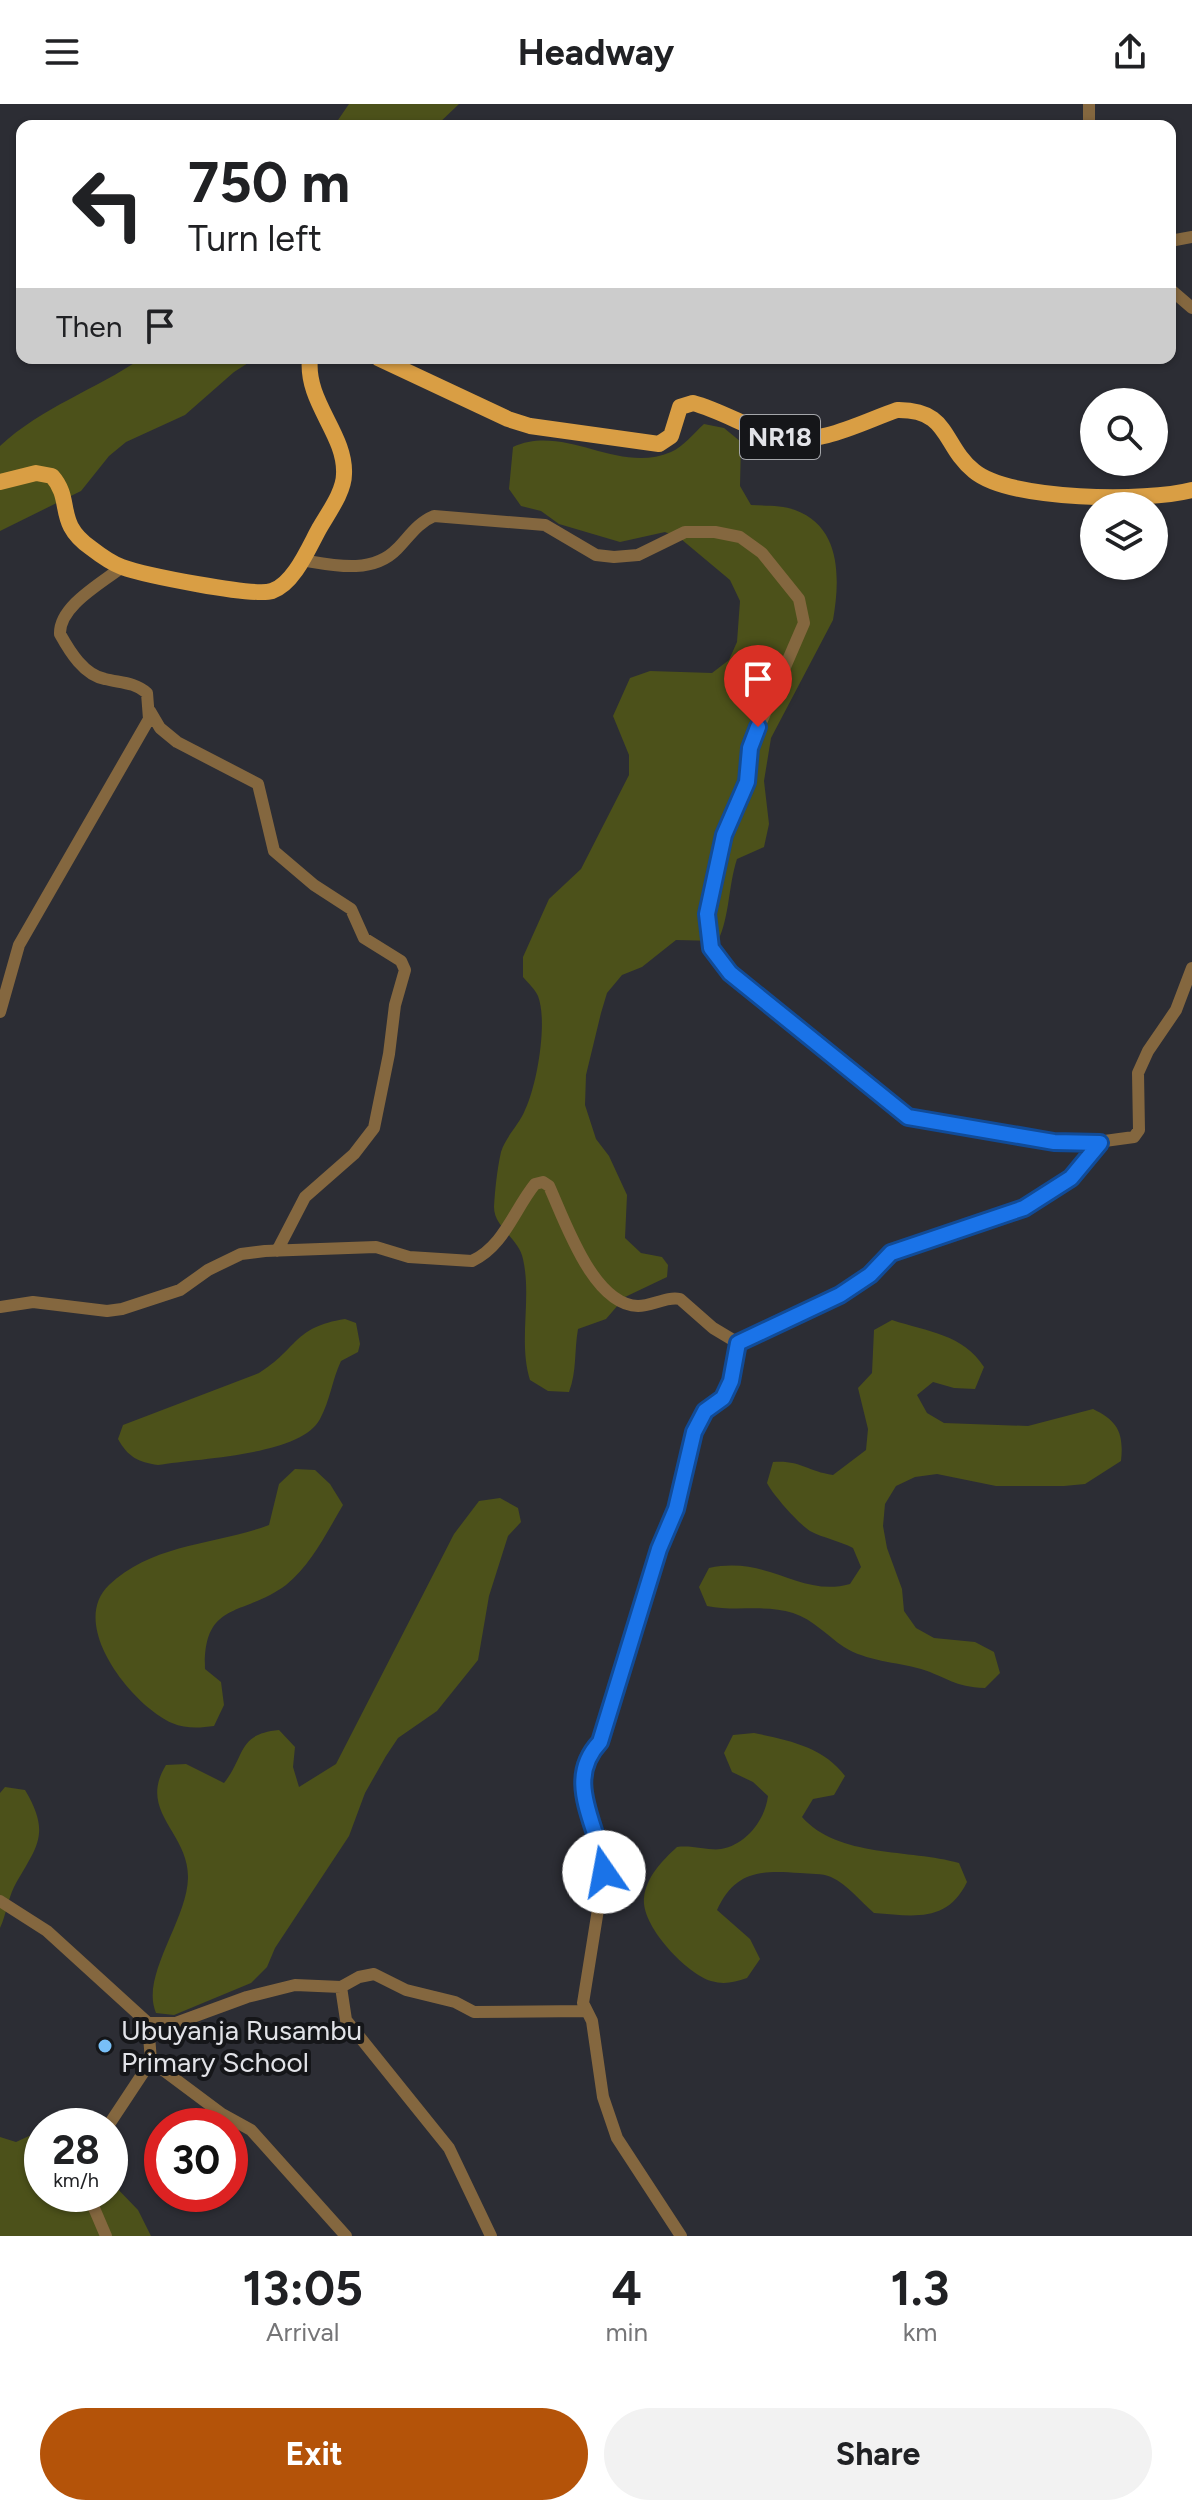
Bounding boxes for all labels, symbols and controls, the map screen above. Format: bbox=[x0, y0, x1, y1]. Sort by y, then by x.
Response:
icon: menu bbox=[40, 30, 84, 74]
icon: share bbox=[1108, 30, 1152, 74]
text: Headway bbox=[518, 31, 674, 74]
text: 750 m bbox=[188, 149, 350, 216]
icon: left bbox=[56, 152, 160, 256]
text: Turn left bbox=[188, 217, 322, 260]
icon: arrive bbox=[138, 304, 182, 348]
text: Then bbox=[56, 308, 122, 345]
map controls bbox=[1080, 388, 1168, 580]
button: search bbox=[1080, 388, 1168, 476]
road number: NR18 bbox=[740, 415, 820, 459]
button: layers bbox=[1080, 492, 1168, 580]
pin bbox=[724, 645, 792, 727]
icon: arrive bbox=[736, 657, 780, 701]
position arrow bbox=[562, 1830, 646, 1914]
place label: Ubuyanja Rusambu Primary School bbox=[121, 2013, 362, 2079]
marker: Ubuyanja Rusambu Primary School bbox=[96, 2037, 114, 2055]
speed limit sign: 30 bbox=[144, 2108, 248, 2212]
text: 28 bbox=[52, 2126, 100, 2174]
text: km/h bbox=[53, 2168, 99, 2192]
text: 13:05 bbox=[243, 2259, 363, 2317]
text: 4 bbox=[612, 2259, 642, 2317]
text: 1.3 bbox=[891, 2259, 949, 2317]
text: Arrival bbox=[266, 2316, 339, 2348]
text: min bbox=[605, 2316, 648, 2348]
text: km bbox=[903, 2316, 937, 2348]
button: Exit bbox=[40, 2408, 588, 2500]
button: Share bbox=[604, 2408, 1152, 2500]

